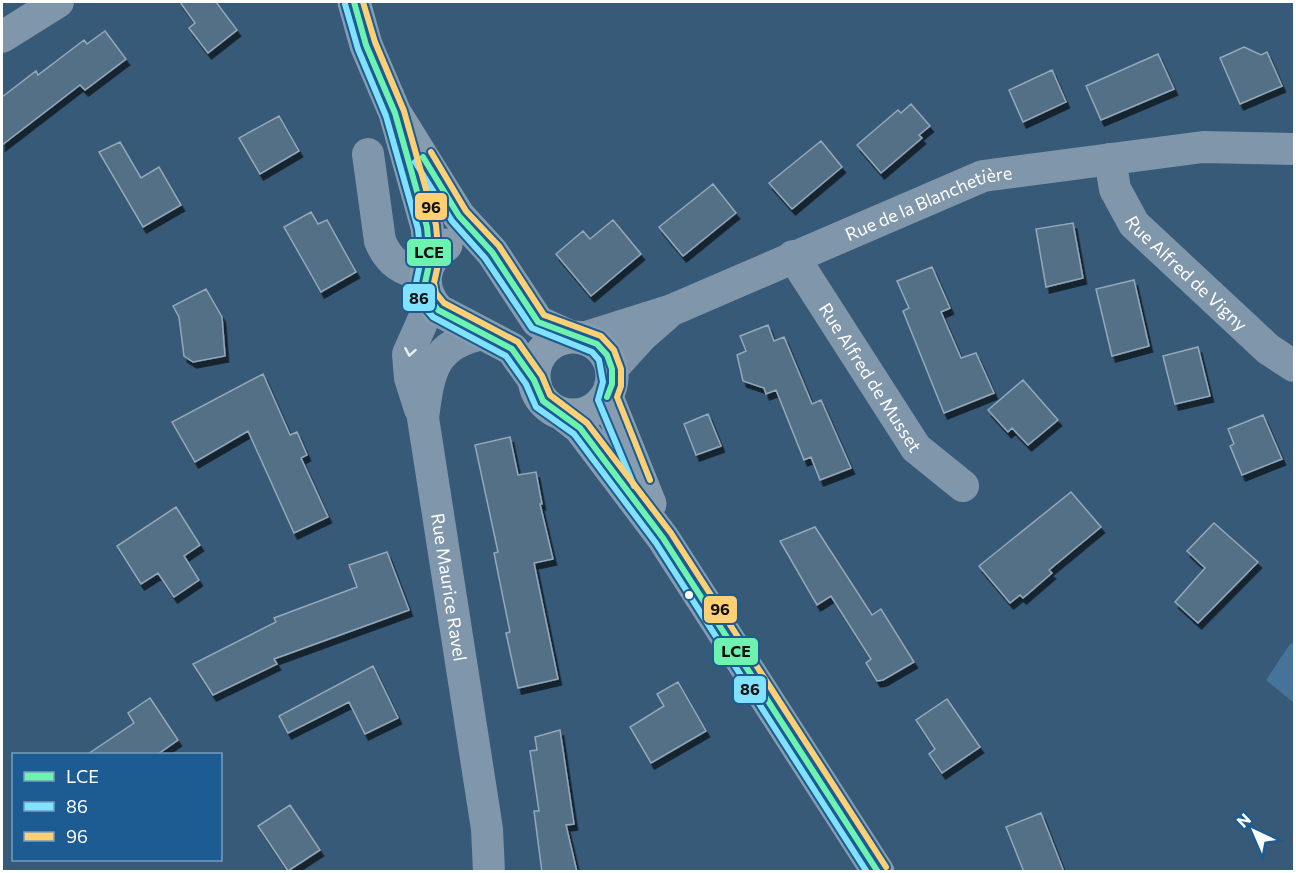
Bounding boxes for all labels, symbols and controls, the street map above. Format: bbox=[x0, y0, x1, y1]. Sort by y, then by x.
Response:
street label: Rue de la Blanchetière bbox=[842, 161, 1013, 245]
line badge: 96 bbox=[414, 192, 448, 221]
text: 96 bbox=[421, 197, 441, 216]
street label: Rue Alfred de Vigny bbox=[1121, 212, 1252, 335]
line badge: LCE bbox=[406, 238, 452, 267]
text: LCE bbox=[414, 242, 444, 261]
line badge: 86 bbox=[402, 283, 436, 312]
text: 86 bbox=[409, 288, 429, 307]
street label: Rue Alfred de Musset bbox=[815, 298, 927, 456]
one-way arrow bbox=[405, 347, 417, 356]
street label: Rue Maurice Ravel bbox=[427, 512, 472, 663]
unlabelled marker bbox=[683, 589, 695, 601]
line badge: 96 bbox=[703, 595, 738, 624]
text: 96 bbox=[710, 599, 730, 618]
line badge: LCE bbox=[713, 637, 759, 666]
text: LCE bbox=[721, 641, 751, 660]
line badge: 86 bbox=[733, 675, 767, 704]
text: 86 bbox=[740, 679, 760, 698]
legend bbox=[12, 753, 222, 861]
text: LCE bbox=[66, 765, 99, 787]
text: 86 bbox=[66, 795, 88, 817]
north arrow bbox=[1224, 801, 1284, 861]
text: N bbox=[1232, 809, 1254, 831]
text: 96 bbox=[66, 825, 88, 847]

